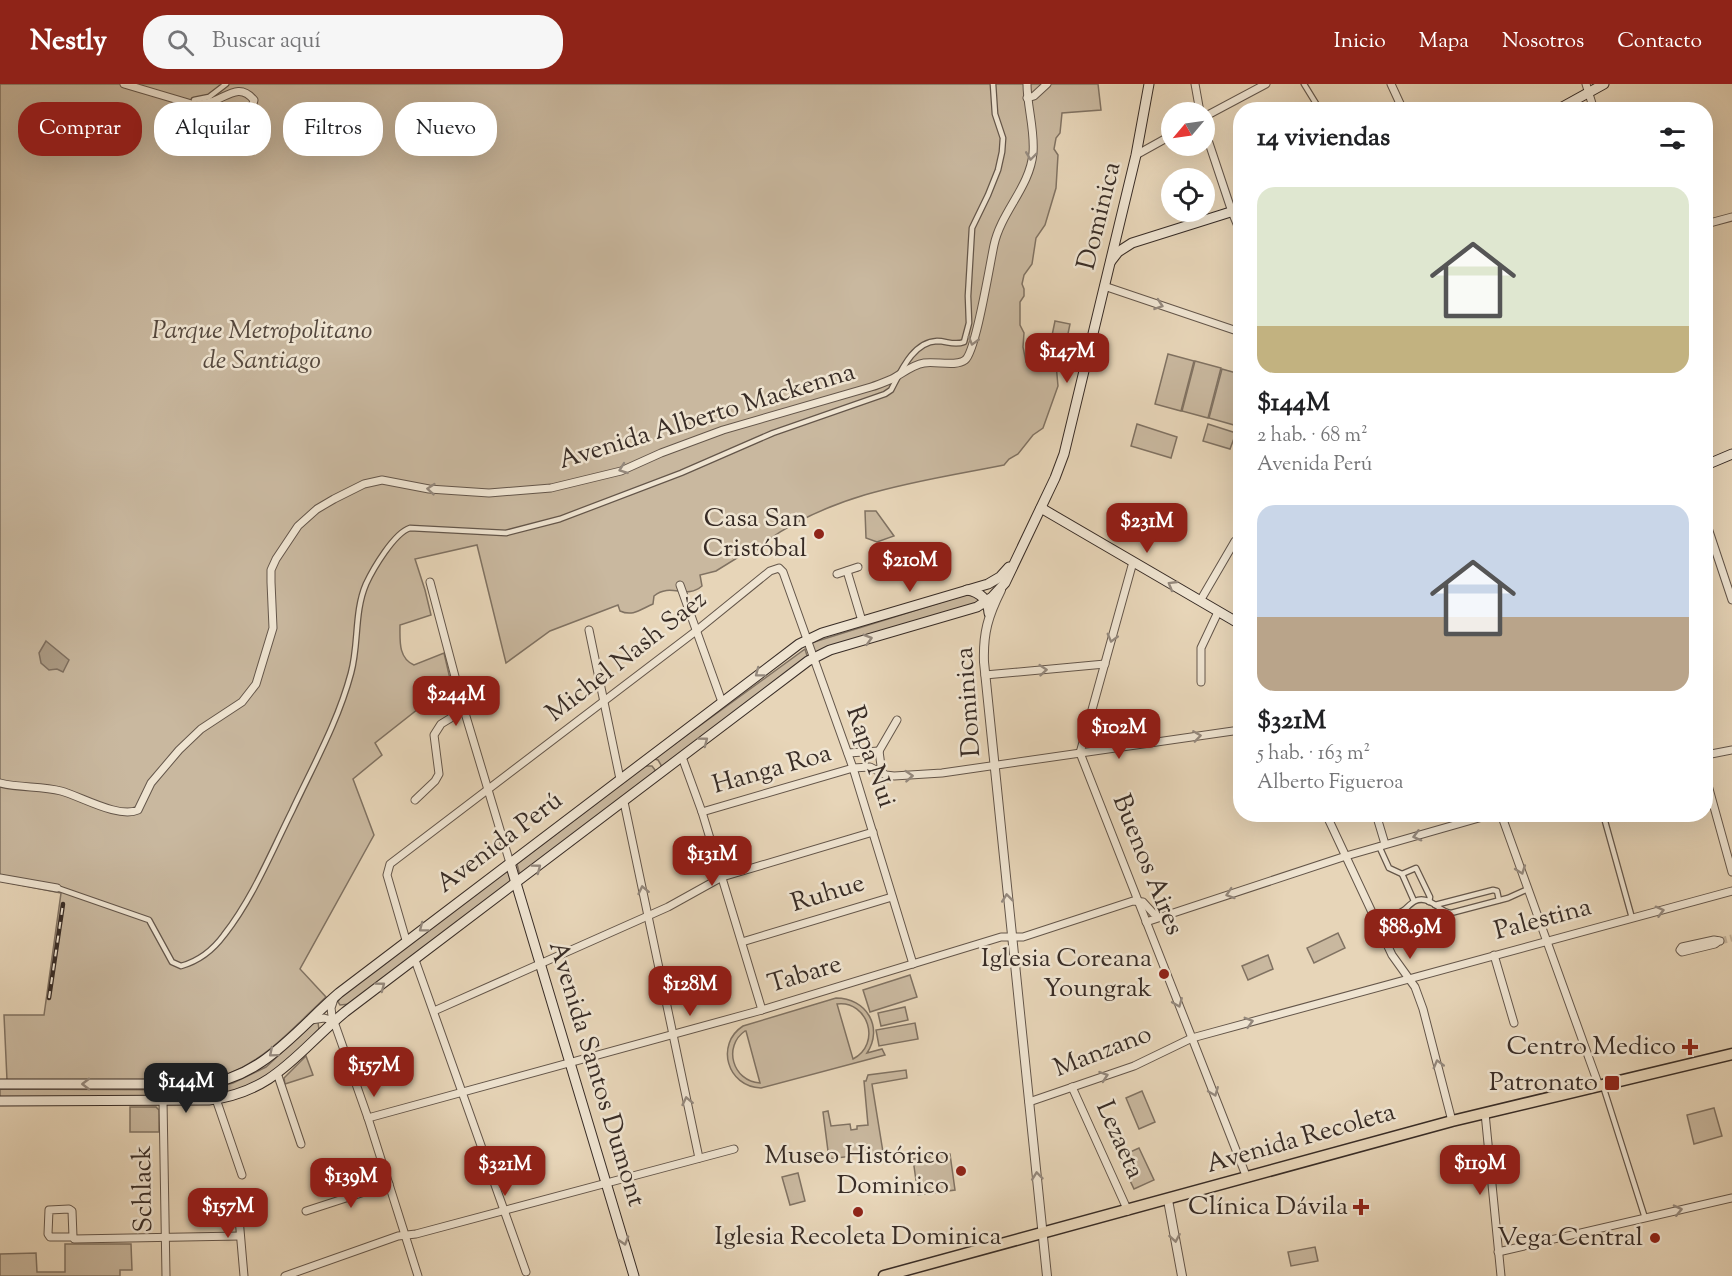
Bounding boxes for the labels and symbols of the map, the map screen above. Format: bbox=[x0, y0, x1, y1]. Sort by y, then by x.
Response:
north arrow bbox=[1161, 102, 1215, 156]
one-way arrow bbox=[1026, 152, 1038, 161]
street label: Dominica bbox=[1069, 158, 1131, 274]
one-way arrow bbox=[1153, 297, 1164, 310]
park label: Parque Metropolitano de Santiago bbox=[152, 313, 372, 380]
pin: $147M bbox=[1025, 333, 1109, 384]
one-way arrow bbox=[968, 335, 980, 345]
street label: Avenida Alberto Mackenna bbox=[554, 354, 860, 480]
one-way arrow bbox=[618, 462, 629, 475]
one-way arrow bbox=[426, 483, 436, 496]
place label: Casa San Cristóbal bbox=[703, 501, 807, 568]
pin: $231M bbox=[1105, 503, 1189, 554]
marker: Casa San Cristóbal bbox=[812, 527, 826, 541]
pin: $210M bbox=[868, 542, 952, 593]
one-way arrow bbox=[1168, 580, 1178, 592]
street label: Michel Nash Saéz bbox=[539, 582, 715, 732]
one-way arrow bbox=[1106, 633, 1119, 643]
one-way arrow bbox=[862, 634, 873, 646]
street label: Dominica bbox=[947, 646, 991, 758]
one-way arrow bbox=[1039, 664, 1048, 677]
one-way arrow bbox=[755, 666, 766, 677]
pin: $244M bbox=[414, 676, 498, 727]
street label: Rapa Nui bbox=[835, 701, 905, 813]
pin: $102M bbox=[1077, 709, 1161, 760]
one-way arrow bbox=[1193, 731, 1202, 743]
street label: Hanga Roa bbox=[708, 735, 836, 805]
one-way arrow bbox=[697, 737, 708, 748]
one-way arrow bbox=[905, 769, 914, 782]
street label: Avenida Perú bbox=[429, 783, 571, 903]
street label: Buenos Aires bbox=[1102, 789, 1192, 941]
one-way arrow bbox=[1412, 829, 1422, 841]
pin: $131M bbox=[670, 836, 754, 887]
one-way arrow bbox=[1514, 864, 1527, 874]
one-way arrow bbox=[530, 865, 541, 876]
street label: Ruhue bbox=[787, 865, 869, 923]
one-way arrow bbox=[637, 885, 650, 895]
one-way arrow bbox=[1225, 887, 1236, 899]
street label: Palestina bbox=[1490, 889, 1596, 951]
one-way arrow bbox=[1001, 893, 1014, 903]
one-way arrow bbox=[1655, 905, 1665, 918]
pin: $88.9M bbox=[1361, 909, 1459, 960]
one-way arrow bbox=[418, 921, 429, 932]
street label: Avenida Santos Dumont bbox=[538, 937, 654, 1211]
place label: Iglesia Coreana Youngrak bbox=[981, 941, 1152, 1008]
street label: Tabare bbox=[764, 946, 846, 1004]
pin: $128M bbox=[648, 966, 732, 1017]
marker: Iglesia Coreana Youngrak bbox=[1157, 967, 1171, 981]
one-way arrow bbox=[374, 982, 385, 993]
one-way arrow bbox=[1171, 997, 1184, 1008]
street label: Manzano bbox=[1049, 1016, 1157, 1088]
one-way arrow bbox=[1243, 1017, 1253, 1030]
place label: Centro Medico bbox=[1507, 1029, 1676, 1066]
marker: Centro Medico bbox=[1681, 1038, 1699, 1056]
one-way arrow bbox=[269, 1046, 280, 1057]
pin: $157M bbox=[332, 1047, 416, 1098]
one-way arrow bbox=[1432, 1059, 1445, 1069]
pin: $144M bbox=[144, 1063, 228, 1114]
place label: Patronato bbox=[1489, 1065, 1598, 1102]
one-way arrow bbox=[1098, 1071, 1109, 1084]
marker: Patronato bbox=[1603, 1074, 1621, 1092]
one-way arrow bbox=[82, 1078, 91, 1090]
one-way arrow bbox=[1207, 1086, 1219, 1097]
street label: Avenida Recoleta bbox=[1202, 1094, 1400, 1184]
street label: Lezaeta bbox=[1085, 1095, 1153, 1185]
one-way arrow bbox=[681, 1096, 694, 1106]
place label: Museo Histórico Dominico bbox=[764, 1138, 949, 1205]
street label: Schlack bbox=[125, 1145, 163, 1233]
pin: $119M bbox=[1438, 1145, 1522, 1196]
pin: $321M bbox=[463, 1146, 547, 1197]
pin: $139M bbox=[309, 1158, 393, 1209]
marker: Museo Histórico Dominico bbox=[954, 1164, 968, 1178]
one-way arrow bbox=[1031, 1171, 1043, 1180]
pin: $157M bbox=[186, 1188, 270, 1239]
place label: Clínica Dávila bbox=[1188, 1189, 1348, 1226]
marker: Clínica Dávila bbox=[1352, 1198, 1370, 1216]
marker: Iglesia Recoleta Dominica bbox=[851, 1205, 865, 1219]
one-way arrow bbox=[1673, 1205, 1683, 1218]
place label: Iglesia Recoleta Dominica bbox=[715, 1219, 1001, 1256]
place label: Vega Central bbox=[1497, 1220, 1643, 1257]
marker: Vega Central bbox=[1648, 1231, 1662, 1245]
one-way arrow bbox=[1168, 1233, 1181, 1243]
one-way arrow bbox=[617, 1235, 629, 1246]

